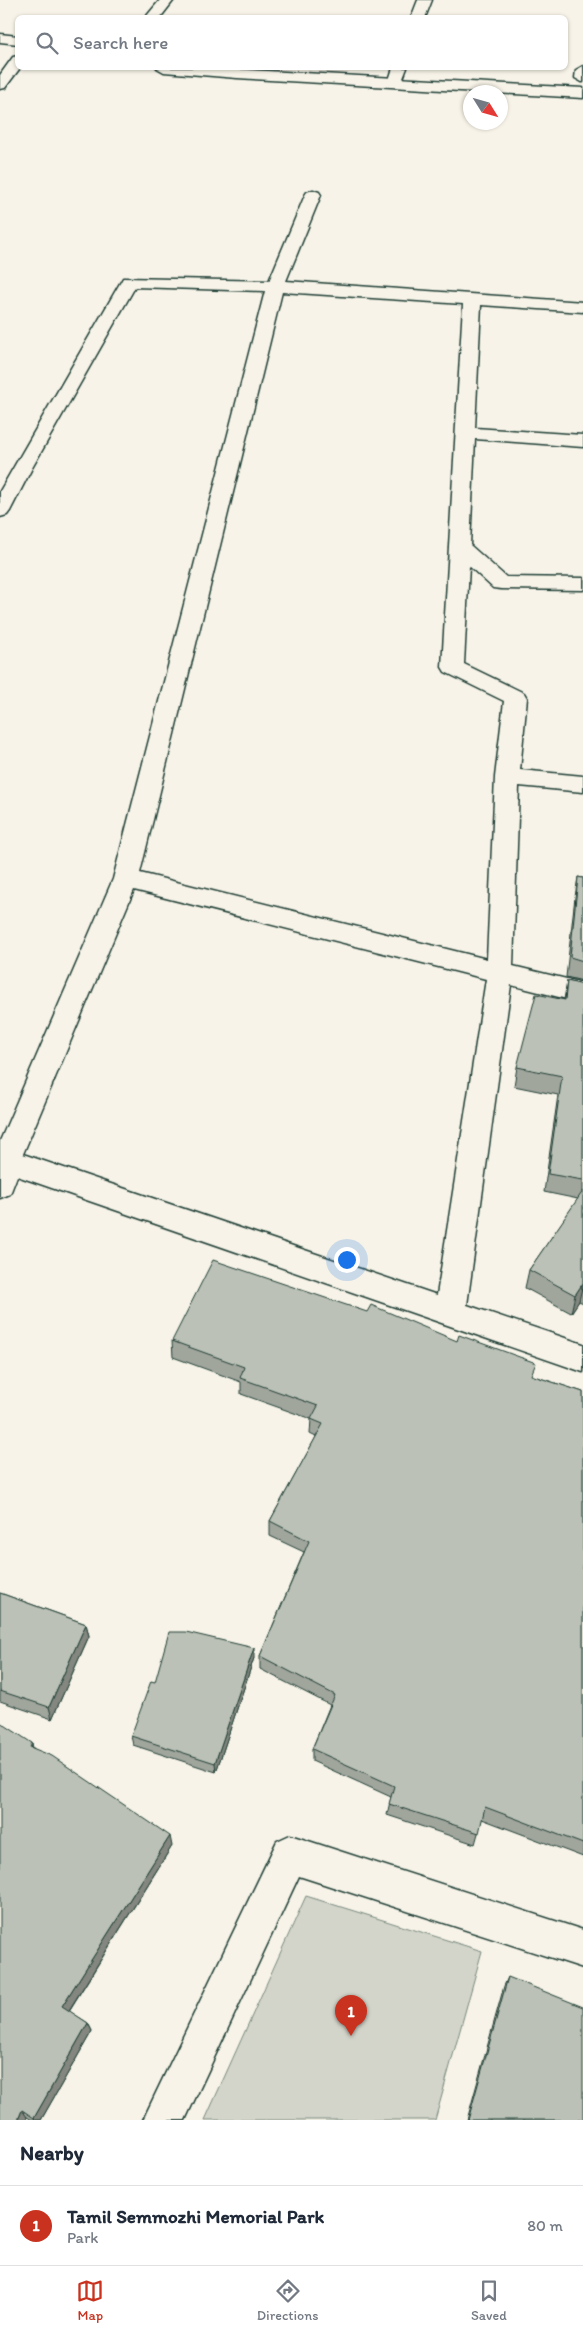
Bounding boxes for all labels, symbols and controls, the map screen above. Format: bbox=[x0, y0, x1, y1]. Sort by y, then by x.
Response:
search box bbox=[15, 15, 568, 70]
icon: search bbox=[33, 29, 61, 57]
text: Search here bbox=[73, 31, 168, 54]
north arrow bbox=[463, 85, 508, 130]
your location bbox=[334, 1247, 360, 1273]
pin: 1 bbox=[335, 1995, 367, 2036]
text: Nearby bbox=[20, 2140, 84, 2165]
text: Tamil Semmozhi Memorial Park bbox=[67, 2205, 324, 2228]
text: 1 bbox=[32, 2216, 40, 2235]
text: 80 m bbox=[527, 2216, 563, 2235]
text: Park bbox=[67, 2228, 98, 2247]
tab: Map bbox=[76, 2277, 104, 2324]
tab: Directions bbox=[257, 2277, 318, 2324]
tab: Saved bbox=[471, 2277, 507, 2324]

